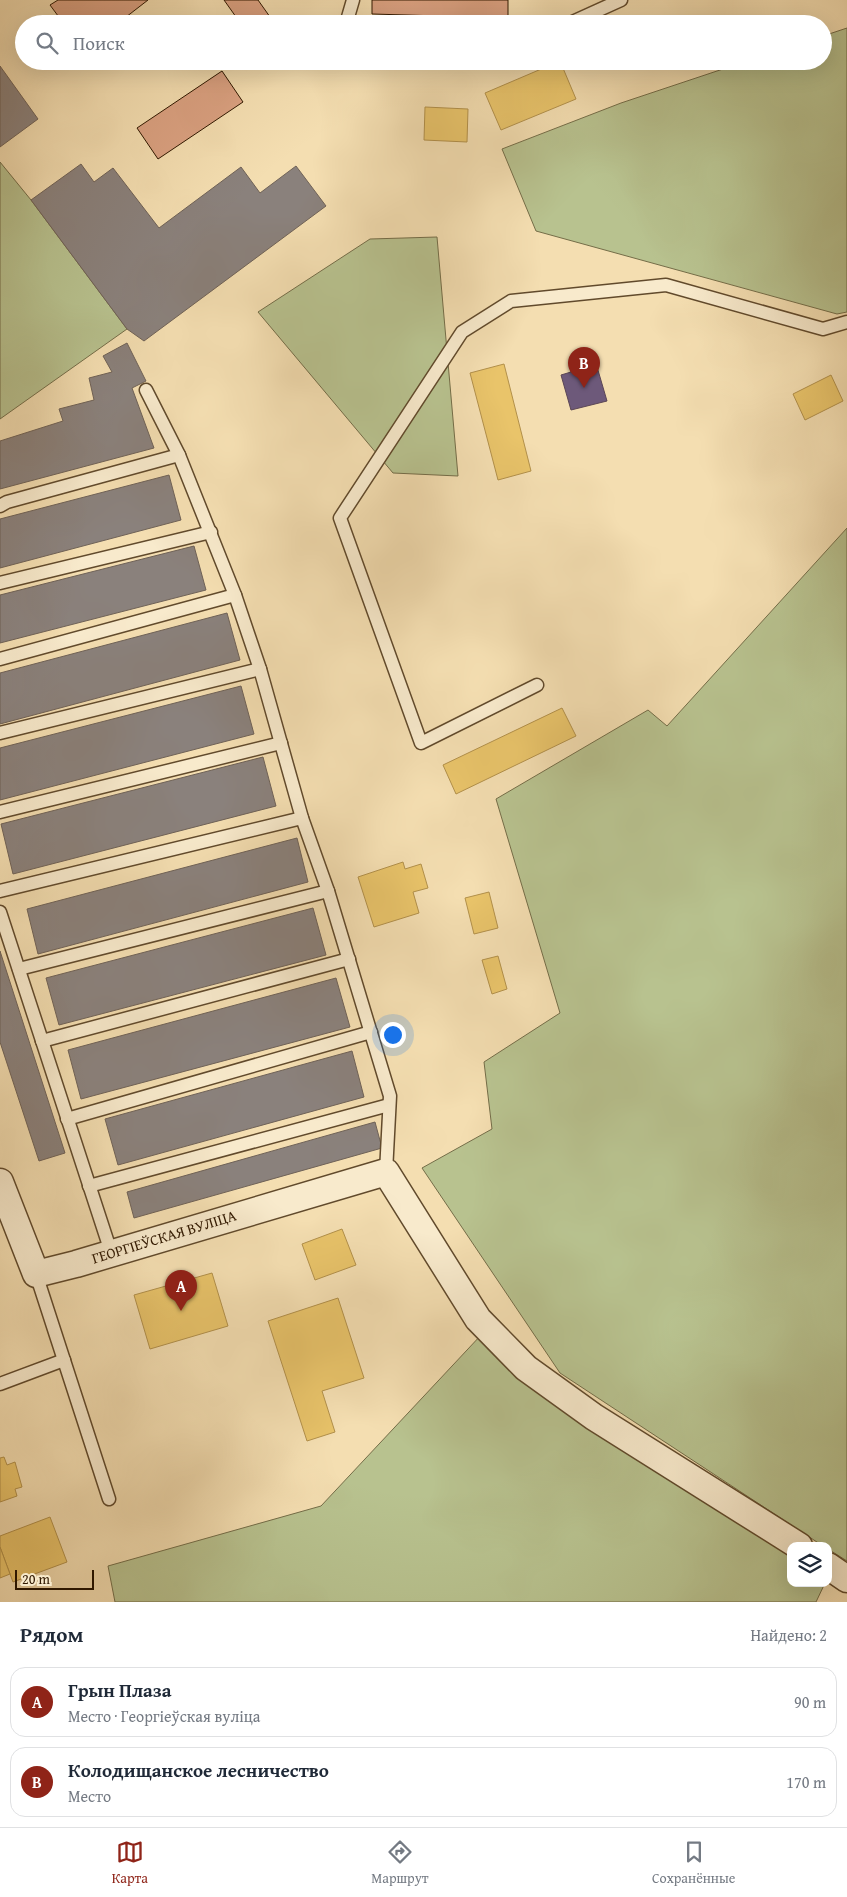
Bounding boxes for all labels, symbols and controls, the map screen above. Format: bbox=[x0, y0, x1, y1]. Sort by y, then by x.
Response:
search box bbox=[15, 15, 832, 70]
icon: search bbox=[33, 29, 61, 57]
text: Поиск bbox=[73, 29, 125, 57]
pin: B bbox=[568, 347, 600, 388]
your location bbox=[380, 1022, 406, 1048]
street label: ГЕОРГІЕЎСКАЯ ВУЛІЦА bbox=[89, 1205, 239, 1268]
pin: A bbox=[165, 1270, 197, 1311]
map controls bbox=[787, 1542, 832, 1587]
button: layers bbox=[787, 1542, 832, 1587]
scale bar bbox=[15, 1567, 94, 1590]
text: 20 m bbox=[22, 1569, 50, 1589]
text: Рядом bbox=[20, 1619, 83, 1650]
text: Найдено: 2 bbox=[750, 1623, 827, 1647]
text: Грын Плаза bbox=[68, 1676, 172, 1704]
text: A bbox=[32, 1690, 42, 1714]
text: 90 m bbox=[794, 1690, 826, 1714]
text: Место · Георгіеўская вуліца bbox=[68, 1704, 260, 1728]
text: Колодищанское лесничество bbox=[68, 1756, 329, 1784]
text: B bbox=[32, 1770, 42, 1794]
text: 170 m bbox=[786, 1770, 826, 1794]
text: Место bbox=[68, 1784, 111, 1808]
tab: Карта bbox=[112, 1838, 148, 1888]
tab: Маршрут bbox=[371, 1838, 429, 1888]
tab: Сохранённые bbox=[652, 1838, 735, 1888]

